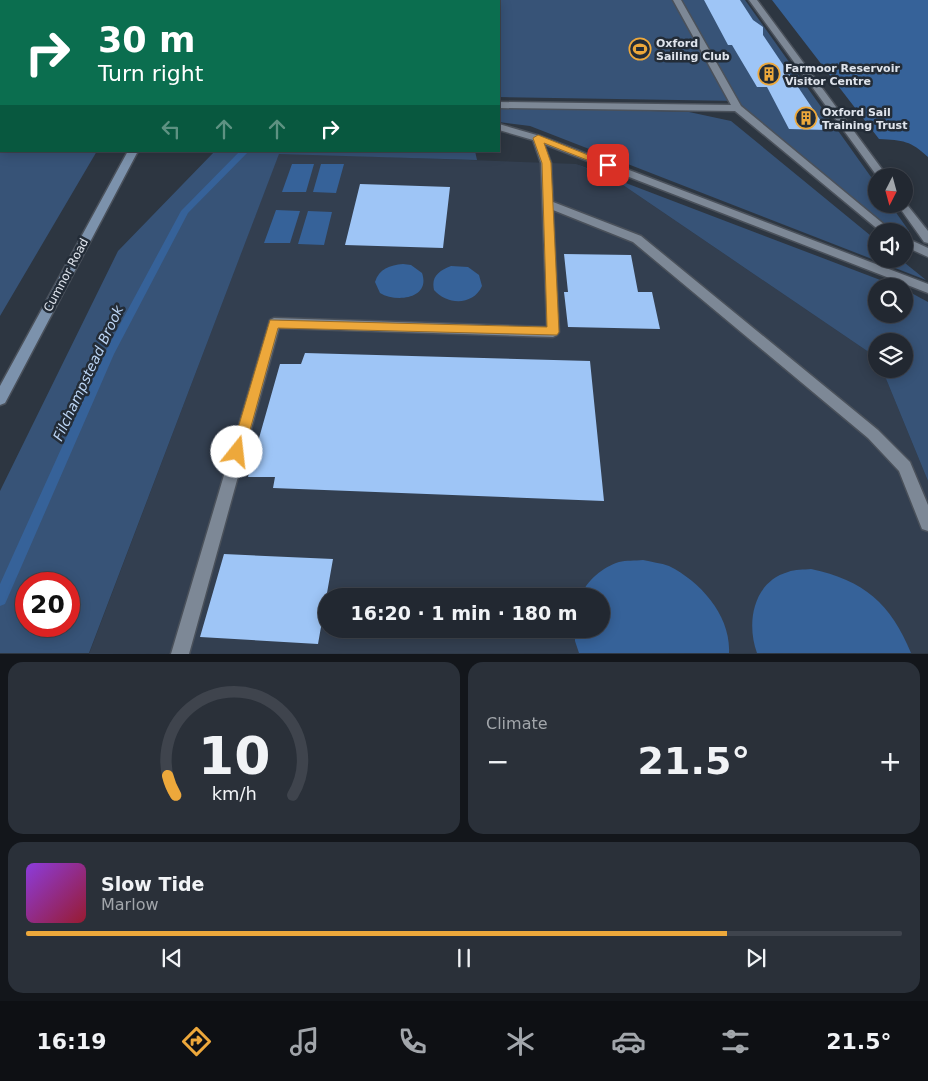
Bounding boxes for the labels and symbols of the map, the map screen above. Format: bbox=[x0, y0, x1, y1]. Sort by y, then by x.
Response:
sports icon: Oxford Sailing Club bbox=[628, 37, 652, 61]
place label: Oxford Sailing Club bbox=[656, 37, 730, 63]
building icon: Farmoor Reservoir Visitor Centre bbox=[757, 62, 781, 86]
place label: Farmoor Reservoir Visitor Centre bbox=[785, 62, 900, 88]
building icon: Oxford Sail Training Trust bbox=[794, 106, 818, 130]
place label: Oxford Sail Training Trust bbox=[822, 106, 907, 132]
pin bbox=[587, 144, 629, 186]
north arrow bbox=[868, 168, 912, 212]
street label: Cumnor Road bbox=[41, 236, 91, 314]
water label: Filchampstead Brook bbox=[50, 302, 127, 443]
position arrow bbox=[210, 425, 262, 477]
speed limit sign: 20 bbox=[15, 572, 80, 637]

